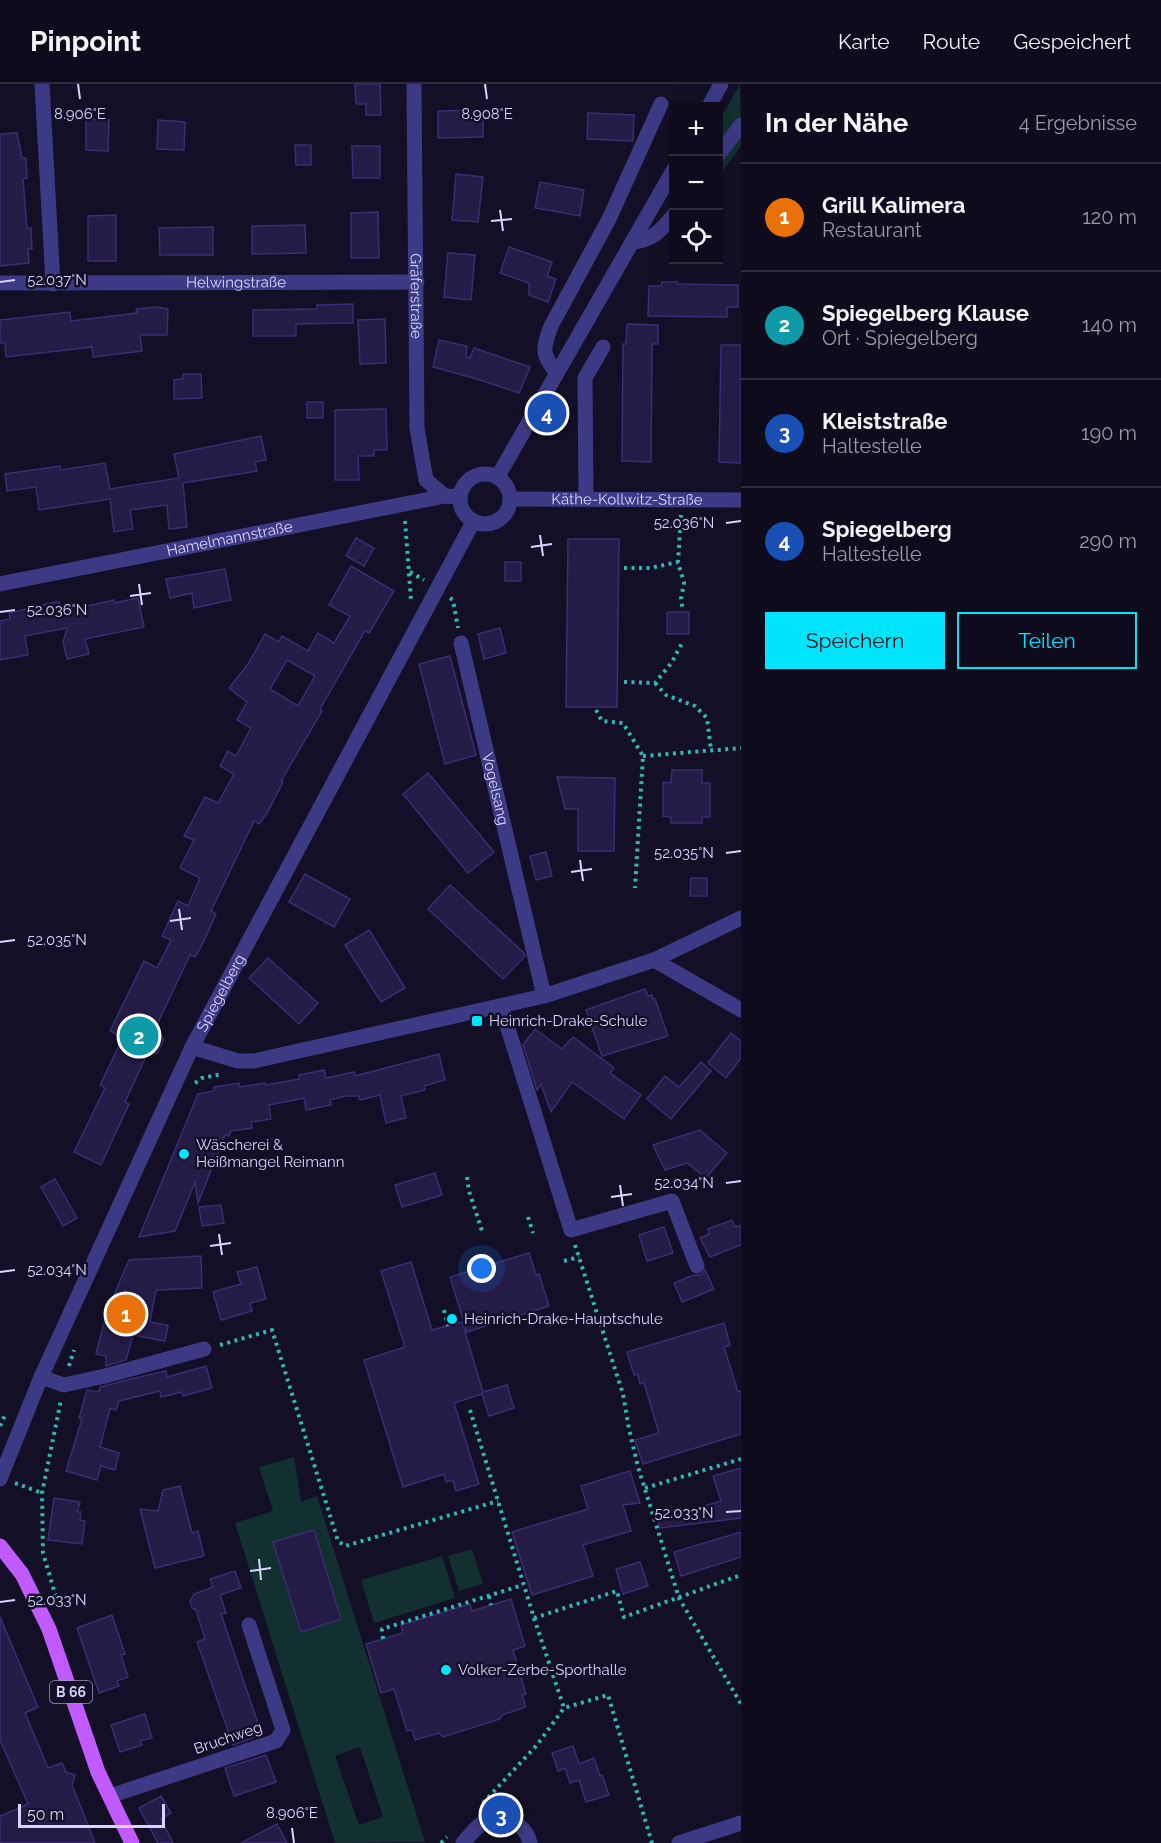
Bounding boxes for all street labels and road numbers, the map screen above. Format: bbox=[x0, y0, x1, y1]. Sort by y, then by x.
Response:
street label: Gräferstraße bbox=[406, 253, 425, 339]
street label: Helwingstraße bbox=[186, 273, 286, 292]
street label: Käthe-Kollwitz-Straße bbox=[551, 490, 703, 509]
street label: Hamelmannstraße bbox=[165, 517, 294, 560]
street label: Vogelsang bbox=[478, 751, 513, 827]
street label: Spiegelberg bbox=[193, 951, 249, 1035]
road number: B 66 bbox=[50, 1681, 92, 1703]
street label: Bruchweg bbox=[192, 1718, 264, 1758]

